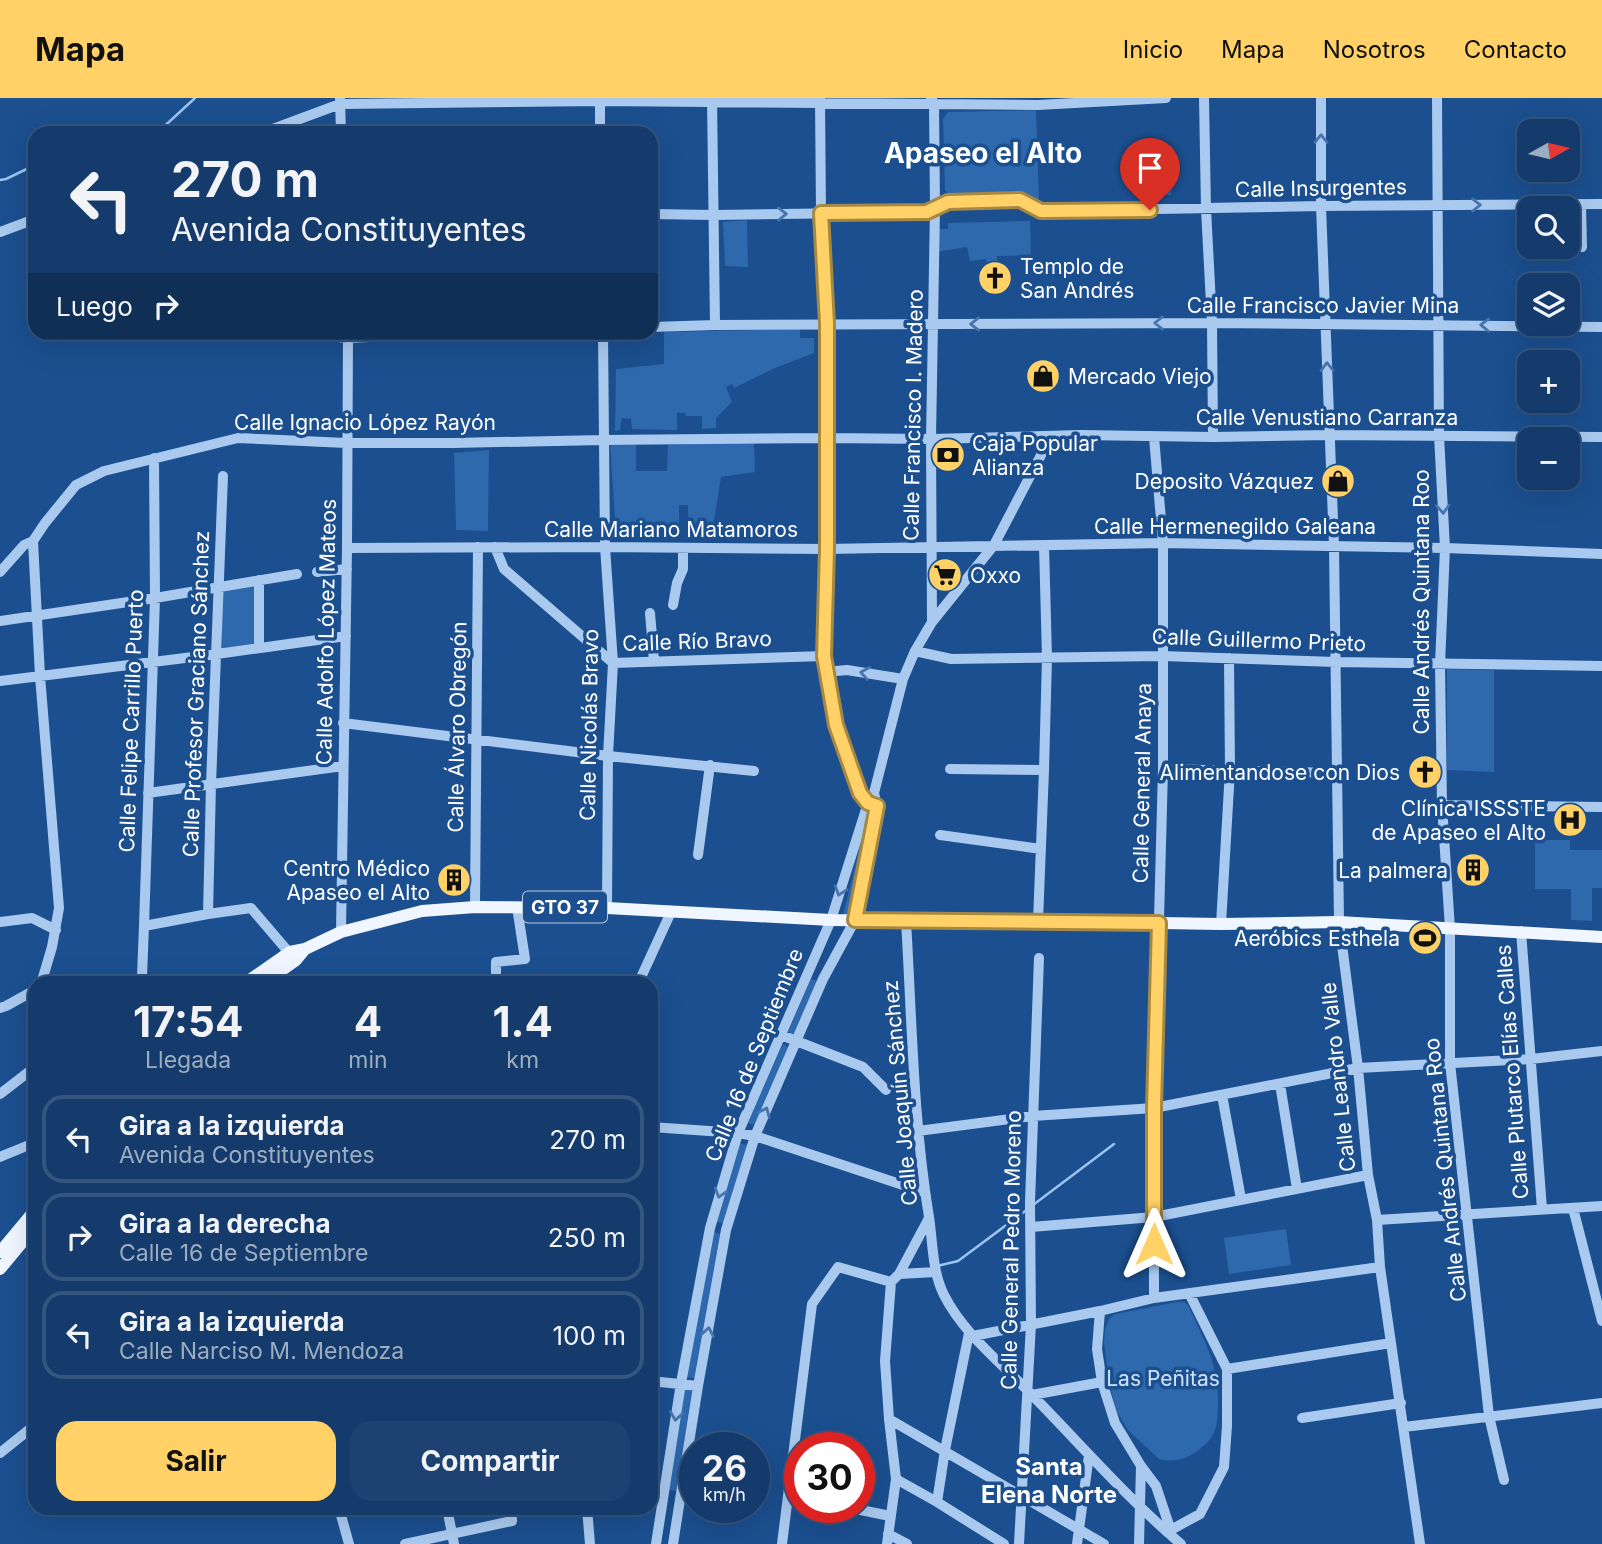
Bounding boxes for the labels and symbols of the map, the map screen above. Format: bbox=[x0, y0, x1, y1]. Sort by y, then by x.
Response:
north arrow bbox=[1517, 119, 1580, 182]
one-way arrow bbox=[1313, 134, 1329, 144]
district label: Apaseo el Alto bbox=[884, 136, 1082, 170]
pin bbox=[1120, 138, 1180, 210]
street label: Calle Insurgentes bbox=[1235, 174, 1407, 202]
one-way arrow bbox=[1472, 197, 1482, 213]
one-way arrow bbox=[777, 206, 788, 222]
place label: Templo de San Andrés bbox=[1020, 254, 1134, 303]
church icon: Templo de San Andrés bbox=[976, 259, 1014, 297]
street label: Calle Francisco I. Madero bbox=[898, 289, 928, 541]
street label: Calle Francisco Javier Mina bbox=[1187, 293, 1459, 318]
one-way arrow bbox=[1154, 315, 1164, 331]
one-way arrow bbox=[969, 317, 980, 332]
one-way arrow bbox=[1479, 317, 1490, 333]
shop icon: Mercado Viejo bbox=[1024, 357, 1062, 395]
one-way arrow bbox=[1320, 361, 1335, 372]
place label: Mercado Viejo bbox=[1068, 364, 1212, 389]
street label: Calle Venustiano Carranza bbox=[1196, 405, 1458, 430]
street label: Calle Ignacio López Rayón bbox=[234, 410, 496, 435]
place label: Caja Popular Alianza bbox=[972, 431, 1098, 480]
bank icon: Caja Popular Alianza bbox=[929, 436, 967, 474]
shop icon: Deposito Vázquez bbox=[1319, 462, 1357, 500]
place label: Deposito Vázquez bbox=[1135, 469, 1314, 494]
street label: Calle Andrés Quintana Roo bbox=[1409, 469, 1434, 735]
street label: Calle Adolfo López Mateos bbox=[311, 499, 341, 765]
one-way arrow bbox=[1435, 504, 1450, 515]
street label: Calle Hermenegildo Galeana bbox=[1094, 514, 1376, 539]
street label: Calle Mariano Matamoros bbox=[544, 517, 798, 542]
street label: Calle Profesor Graciano Sánchez bbox=[178, 530, 214, 858]
supermarket icon: Oxxo bbox=[926, 556, 964, 594]
place label: Oxxo bbox=[970, 563, 1021, 588]
street label: Calle Felipe Carrillo Puerto bbox=[114, 589, 148, 853]
street label: Calle Álvaro Obregón bbox=[442, 621, 471, 833]
street label: Calle Guillermo Prieto bbox=[1151, 624, 1367, 656]
street label: Calle Río Bravo bbox=[622, 626, 772, 656]
street label: Calle Nicolás Bravo bbox=[575, 629, 603, 821]
one-way arrow bbox=[859, 666, 871, 681]
street label: Calle General Anaya bbox=[1128, 683, 1156, 883]
church icon: Alimentandose con Dios bbox=[1406, 753, 1444, 791]
place label: Alimentandose con Dios bbox=[1160, 760, 1400, 785]
place label: Clínica ISSSTE de Apaseo el Alto bbox=[1371, 796, 1546, 845]
hospital icon: Clínica ISSSTE de Apaseo el Alto bbox=[1551, 801, 1589, 839]
building icon: La palmera bbox=[1454, 851, 1492, 889]
place label: Centro Médico Apaseo el Alto bbox=[283, 856, 430, 905]
place label: La palmera bbox=[1338, 858, 1448, 883]
building icon: Centro Médico Apaseo el Alto bbox=[435, 861, 473, 899]
one-way arrow bbox=[834, 885, 849, 897]
road number: GTO 37 bbox=[523, 892, 607, 922]
sports icon: Aeróbics Esthela bbox=[1406, 919, 1444, 957]
place label: Aeróbics Esthela bbox=[1234, 926, 1400, 951]
street label: Calle Plutarco Elías Calles bbox=[1491, 944, 1533, 1200]
street label: Calle 16 de Septiembre bbox=[700, 945, 808, 1165]
street label: Calle Joaquín Sánchez bbox=[878, 979, 922, 1207]
street label: Calle Leandro Valle bbox=[1316, 981, 1360, 1173]
street label: Calle Andrés Quintana Roo bbox=[1419, 1037, 1471, 1303]
one-way arrow bbox=[757, 1107, 771, 1119]
street label: Calle General Pedro Moreno bbox=[996, 1110, 1026, 1390]
one-way arrow bbox=[714, 1186, 728, 1199]
position arrow bbox=[1117, 1207, 1191, 1281]
one-way arrow bbox=[700, 1326, 715, 1337]
park label: Las Peñitas bbox=[1106, 1366, 1220, 1391]
one-way arrow bbox=[669, 1410, 684, 1422]
speed limit sign: 30 bbox=[784, 1432, 875, 1523]
district label: Santa Elena Norte bbox=[981, 1452, 1117, 1509]

